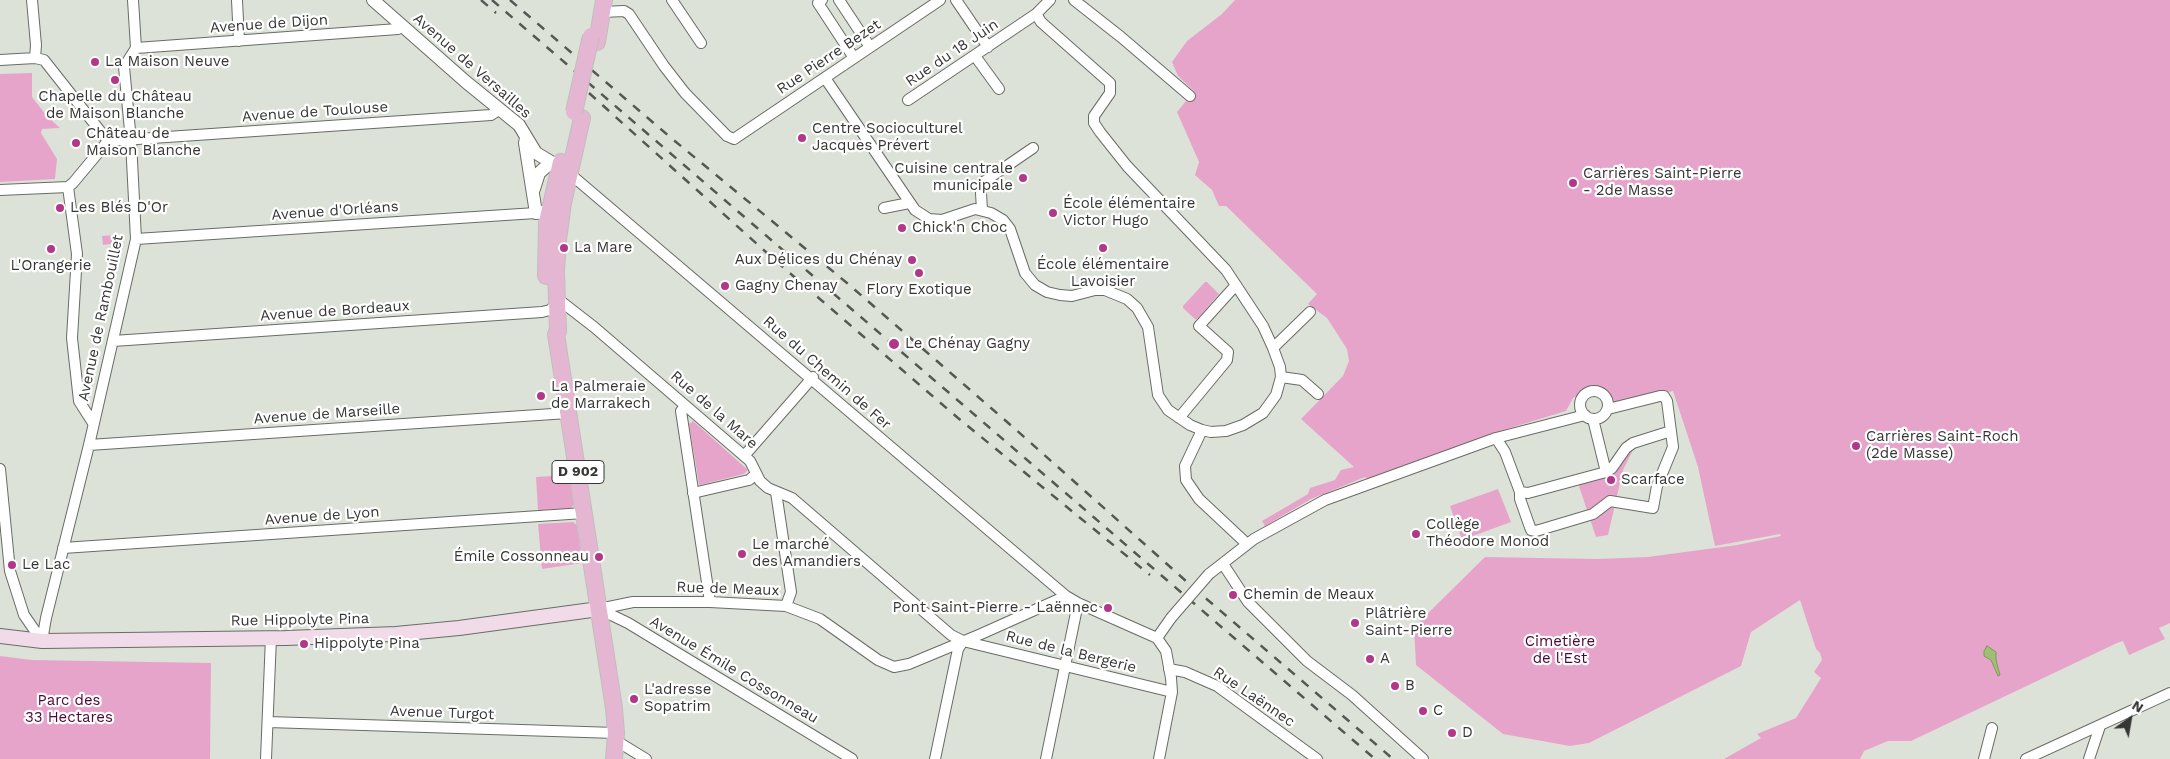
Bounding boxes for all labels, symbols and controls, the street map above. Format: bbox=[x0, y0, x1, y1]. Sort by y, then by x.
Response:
street label: Avenue de Versailles bbox=[409, 10, 535, 122]
street label: Avenue de Dijon bbox=[209, 11, 329, 37]
street label: Rue du 18 Juin bbox=[902, 15, 1002, 91]
street label: Rue Pierre Bezet bbox=[774, 16, 884, 98]
place label: La Maison Neuve bbox=[105, 53, 229, 71]
marker: La Maison Neuve bbox=[89, 56, 101, 68]
marker: Chapelle du Château de Maison Blanche bbox=[109, 74, 121, 86]
place label: Chapelle du Château de Maison Blanche bbox=[38, 88, 192, 123]
street label: Avenue de Toulouse bbox=[241, 98, 389, 126]
place label: Centre Socioculturel Jacques Prévert bbox=[812, 120, 963, 155]
place label: Château de Maison Blanche bbox=[86, 125, 201, 160]
marker: Centre Socioculturel Jacques Prévert bbox=[796, 132, 808, 144]
marker: Château de Maison Blanche bbox=[70, 137, 82, 149]
place label: Cuisine centrale municipale bbox=[894, 160, 1013, 195]
place label: Carrières Saint-Pierre - 2de Masse bbox=[1583, 165, 1742, 200]
marker: Cuisine centrale municipale bbox=[1017, 172, 1029, 184]
marker: Carrières Saint-Pierre - 2de Masse bbox=[1567, 177, 1579, 189]
place label: École élémentaire Victor Hugo bbox=[1063, 195, 1195, 230]
street label: Avenue d'Orléans bbox=[271, 198, 399, 224]
place label: Les Blés D'Or bbox=[70, 199, 168, 217]
marker: Les Blés D'Or bbox=[54, 202, 66, 214]
marker: École élémentaire Victor Hugo bbox=[1047, 207, 1059, 219]
place label: Chick'n Choc bbox=[912, 219, 1007, 237]
marker: Chick'n Choc bbox=[896, 222, 908, 234]
street label: Avenue de Rambouillet bbox=[75, 233, 127, 403]
place label: La Mare bbox=[574, 239, 632, 257]
marker: La Mare bbox=[558, 242, 570, 254]
marker: École élémentaire Lavoisier bbox=[1097, 242, 1109, 254]
marker: L'Orangerie bbox=[45, 243, 57, 255]
place label: Aux Délices du Chénay bbox=[735, 251, 902, 269]
marker: Aux Délices du Chénay bbox=[906, 254, 918, 266]
place label: École élémentaire Lavoisier bbox=[1037, 256, 1169, 291]
place label: L'Orangerie bbox=[11, 257, 91, 275]
marker: Flory Exotique bbox=[913, 267, 925, 279]
place label: Gagny Chenay bbox=[735, 277, 838, 295]
marker: Gagny Chenay bbox=[719, 280, 731, 292]
place label: Flory Exotique bbox=[866, 281, 972, 299]
street label: Avenue de Bordeaux bbox=[260, 297, 410, 325]
street label: Rue du Chemin de Fer bbox=[759, 312, 895, 434]
place label: Le Chénay Gagny bbox=[905, 335, 1030, 353]
marker: Le Chénay Gagny bbox=[887, 337, 901, 351]
street label: Rue de la Mare bbox=[667, 367, 761, 453]
place label: La Palmeraie de Marrakech bbox=[551, 378, 650, 413]
marker: La Palmeraie de Marrakech bbox=[535, 390, 547, 402]
street label: Avenue de Marseille bbox=[253, 400, 401, 428]
place label: Carrières Saint-Roch (2de Masse) bbox=[1866, 428, 2019, 463]
marker: Carrières Saint-Roch (2de Masse) bbox=[1850, 440, 1862, 452]
road number: D 902 bbox=[552, 461, 604, 484]
place label: Scarface bbox=[1621, 471, 1685, 489]
marker: Scarface bbox=[1605, 474, 1617, 486]
street label: Avenue de Lyon bbox=[264, 503, 380, 529]
place label: Collège Théodore Monod bbox=[1426, 516, 1549, 551]
marker: Collège Théodore Monod bbox=[1410, 528, 1422, 540]
place label: Le marché des Amandiers bbox=[752, 536, 861, 571]
place label: Émile Cossonneau bbox=[454, 548, 589, 566]
marker: Le marché des Amandiers bbox=[736, 548, 748, 560]
marker: Émile Cossonneau bbox=[593, 551, 605, 563]
place label: Le Lac bbox=[22, 556, 70, 574]
marker: Le Lac bbox=[6, 559, 18, 571]
street label: Rue de Meaux bbox=[676, 578, 780, 600]
place label: Chemin de Meaux bbox=[1243, 586, 1374, 604]
marker: Chemin de Meaux bbox=[1227, 589, 1239, 601]
place label: Pont Saint-Pierre - Laënnec bbox=[892, 599, 1098, 617]
marker: Pont Saint-Pierre - Laënnec bbox=[1102, 602, 1114, 614]
place label: Plâtrière Saint-Pierre bbox=[1365, 605, 1452, 640]
street label: Rue Hippolyte Pina bbox=[231, 610, 369, 630]
street label: Avenue Émile Cossonneau bbox=[646, 612, 822, 728]
marker: Plâtrière Saint-Pierre bbox=[1349, 617, 1361, 629]
street label: Rue de la Bergerie bbox=[1004, 627, 1138, 677]
park label: Cimetière de l'Est bbox=[1525, 633, 1595, 668]
place label: Hippolyte Pina bbox=[314, 635, 420, 653]
marker: Hippolyte Pina bbox=[298, 638, 310, 650]
place label: A bbox=[1380, 650, 1390, 668]
marker: A bbox=[1364, 653, 1376, 665]
street label: Rue Laënnec bbox=[1210, 663, 1298, 731]
place label: B bbox=[1405, 677, 1415, 695]
marker: B bbox=[1389, 680, 1401, 692]
place label: L'adresse Sopatrim bbox=[644, 681, 711, 716]
park label: Parc des 33 Hectares bbox=[25, 692, 113, 727]
marker: L'adresse Sopatrim bbox=[628, 693, 640, 705]
north arrow bbox=[2105, 694, 2155, 744]
text: N bbox=[2129, 697, 2147, 716]
street label: Avenue Turgot bbox=[390, 702, 494, 724]
place label: C bbox=[1433, 702, 1443, 720]
marker: C bbox=[1417, 705, 1429, 717]
place label: D bbox=[1462, 724, 1473, 742]
marker: D bbox=[1446, 727, 1458, 739]

